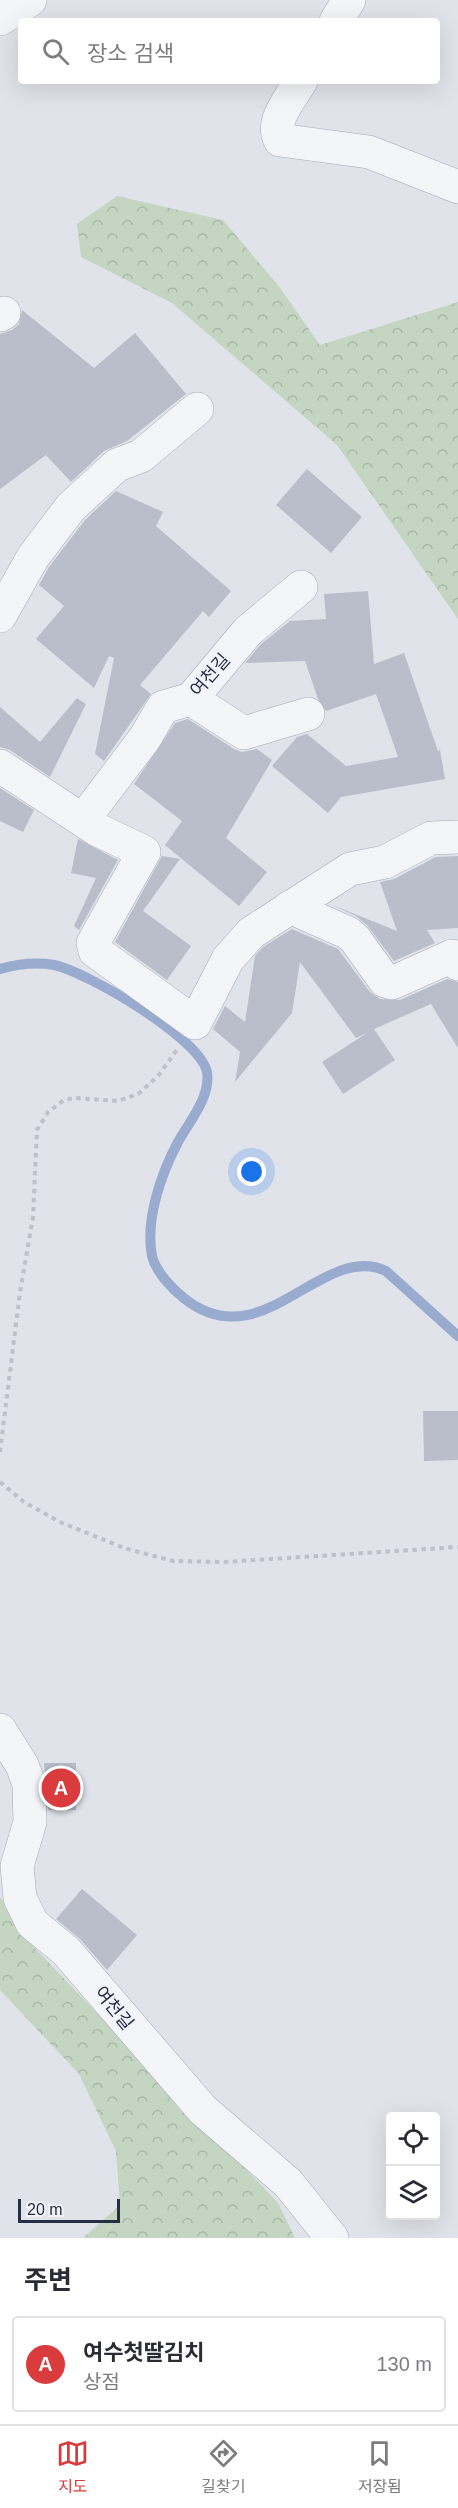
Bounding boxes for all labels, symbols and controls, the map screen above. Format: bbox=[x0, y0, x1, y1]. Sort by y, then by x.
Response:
search box bbox=[18, 18, 440, 84]
icon: search bbox=[39, 35, 72, 68]
text: 장소 검색 bbox=[87, 41, 174, 66]
street label: 여천길 bbox=[186, 650, 234, 700]
your location bbox=[237, 1157, 266, 1186]
pin: A bbox=[42, 1766, 80, 1810]
street label: 여천길 bbox=[91, 1982, 137, 2034]
map controls bbox=[386, 2112, 440, 2220]
button: locate bbox=[386, 2112, 440, 2166]
button: layers bbox=[386, 2166, 440, 2220]
scale bar bbox=[18, 2196, 120, 2224]
text: 20 m bbox=[27, 2201, 63, 2218]
text: 주변 bbox=[24, 2265, 72, 2295]
text: 여수첫딸김치 bbox=[83, 2340, 204, 2365]
text: A bbox=[38, 2353, 53, 2375]
text: 130 m bbox=[376, 2353, 432, 2375]
text: 상점 bbox=[83, 2371, 120, 2393]
tab: 지도 bbox=[56, 2437, 89, 2497]
tab: 길찾기 bbox=[201, 2437, 246, 2497]
tab: 저장됨 bbox=[358, 2437, 402, 2497]

